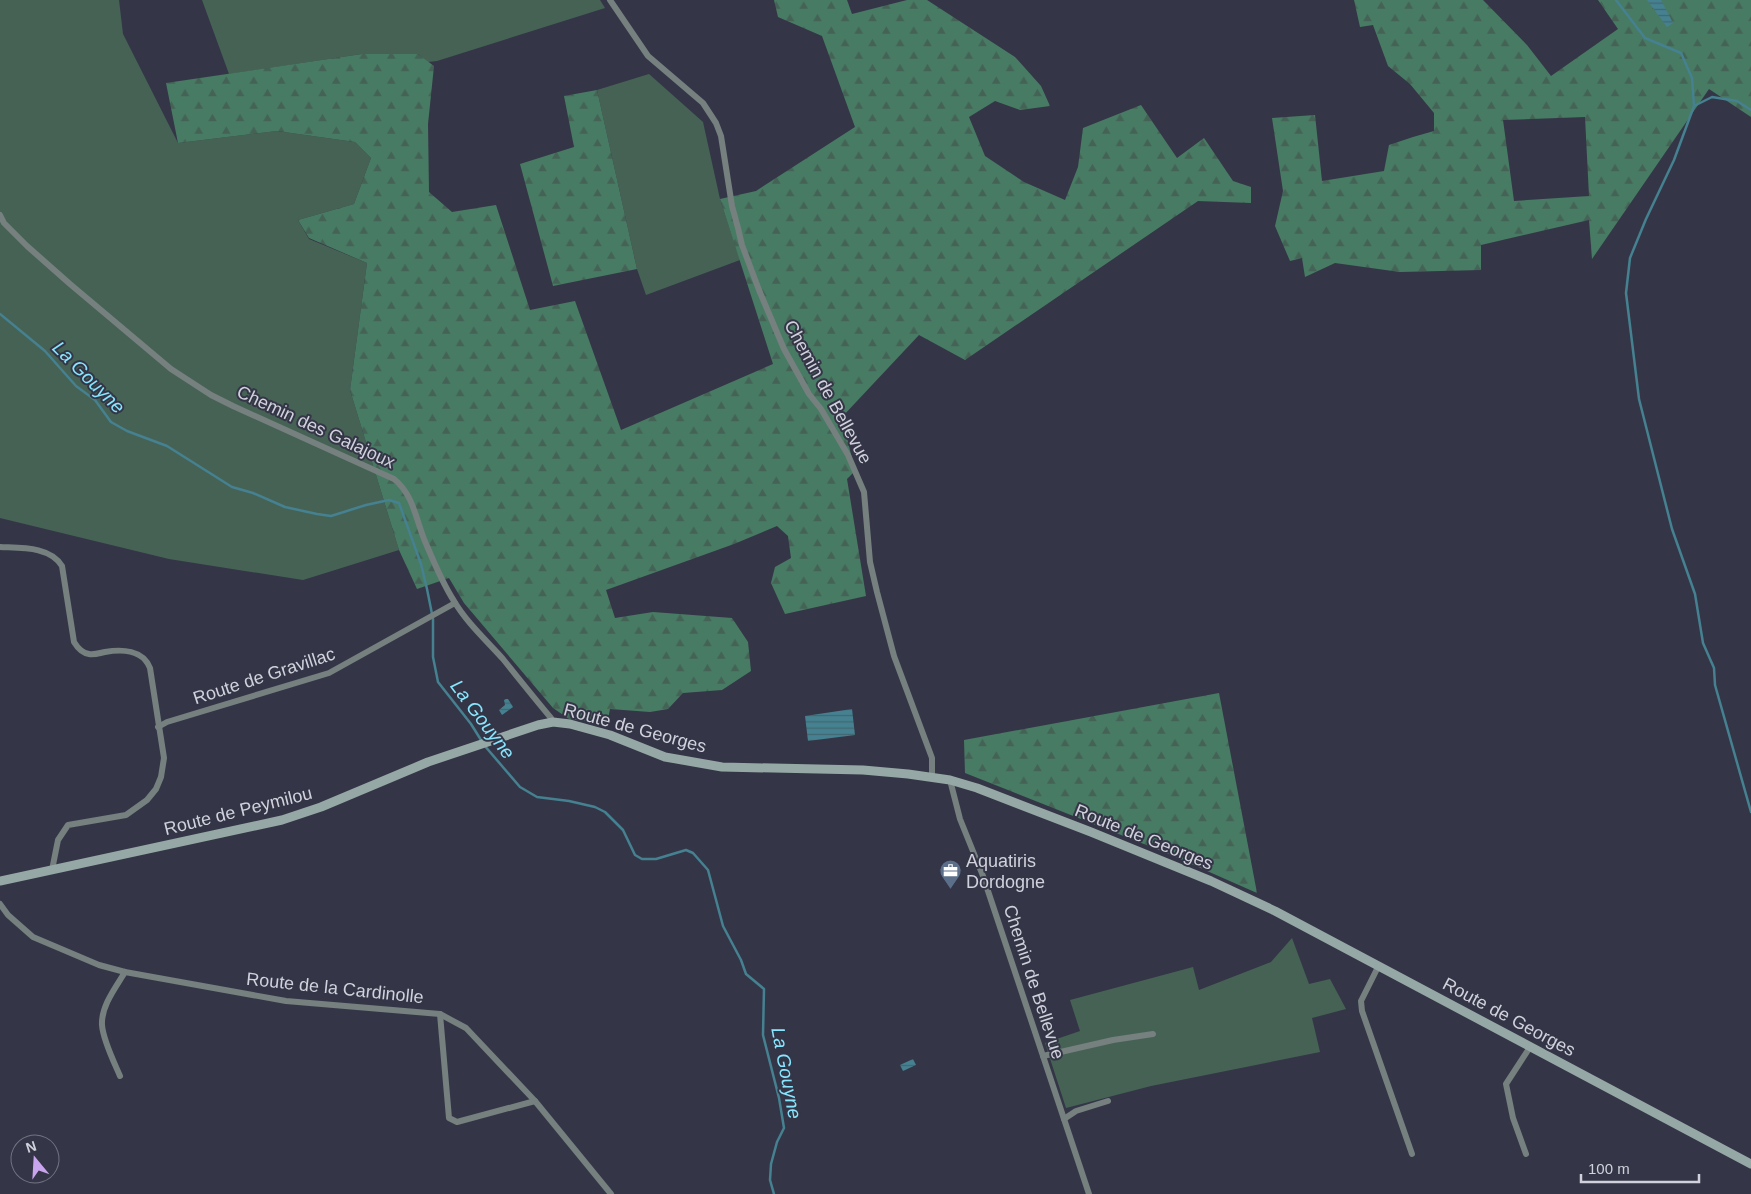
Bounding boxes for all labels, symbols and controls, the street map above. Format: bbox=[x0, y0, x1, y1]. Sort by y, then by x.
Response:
street label: Chemin de Bellevue bbox=[780, 317, 876, 467]
water label: La Gouyne bbox=[48, 337, 129, 418]
street label: Chemin des Galajoux bbox=[234, 382, 398, 472]
street label: Route de Gravillac bbox=[190, 644, 338, 708]
water label: La Gouyne bbox=[446, 676, 519, 763]
street label: Route de Georges bbox=[561, 699, 709, 757]
street label: Route de Peymilou bbox=[162, 783, 314, 839]
street label: Route de Georges bbox=[1072, 800, 1216, 874]
place label: Aquatiris Dordogne bbox=[966, 851, 1045, 892]
office icon: Aquatiris Dordogne bbox=[938, 859, 962, 890]
street label: Chemin de Bellevue bbox=[1000, 902, 1068, 1062]
street label: Route de la Cardinolle bbox=[245, 969, 425, 1007]
street label: Route de Georges bbox=[1439, 974, 1579, 1060]
water label: La Gouyne bbox=[767, 1025, 806, 1121]
north arrow bbox=[10, 1134, 60, 1184]
text: N bbox=[24, 1137, 38, 1156]
scale bar bbox=[1581, 1152, 1698, 1184]
text: 100 m bbox=[1588, 1160, 1630, 1177]

